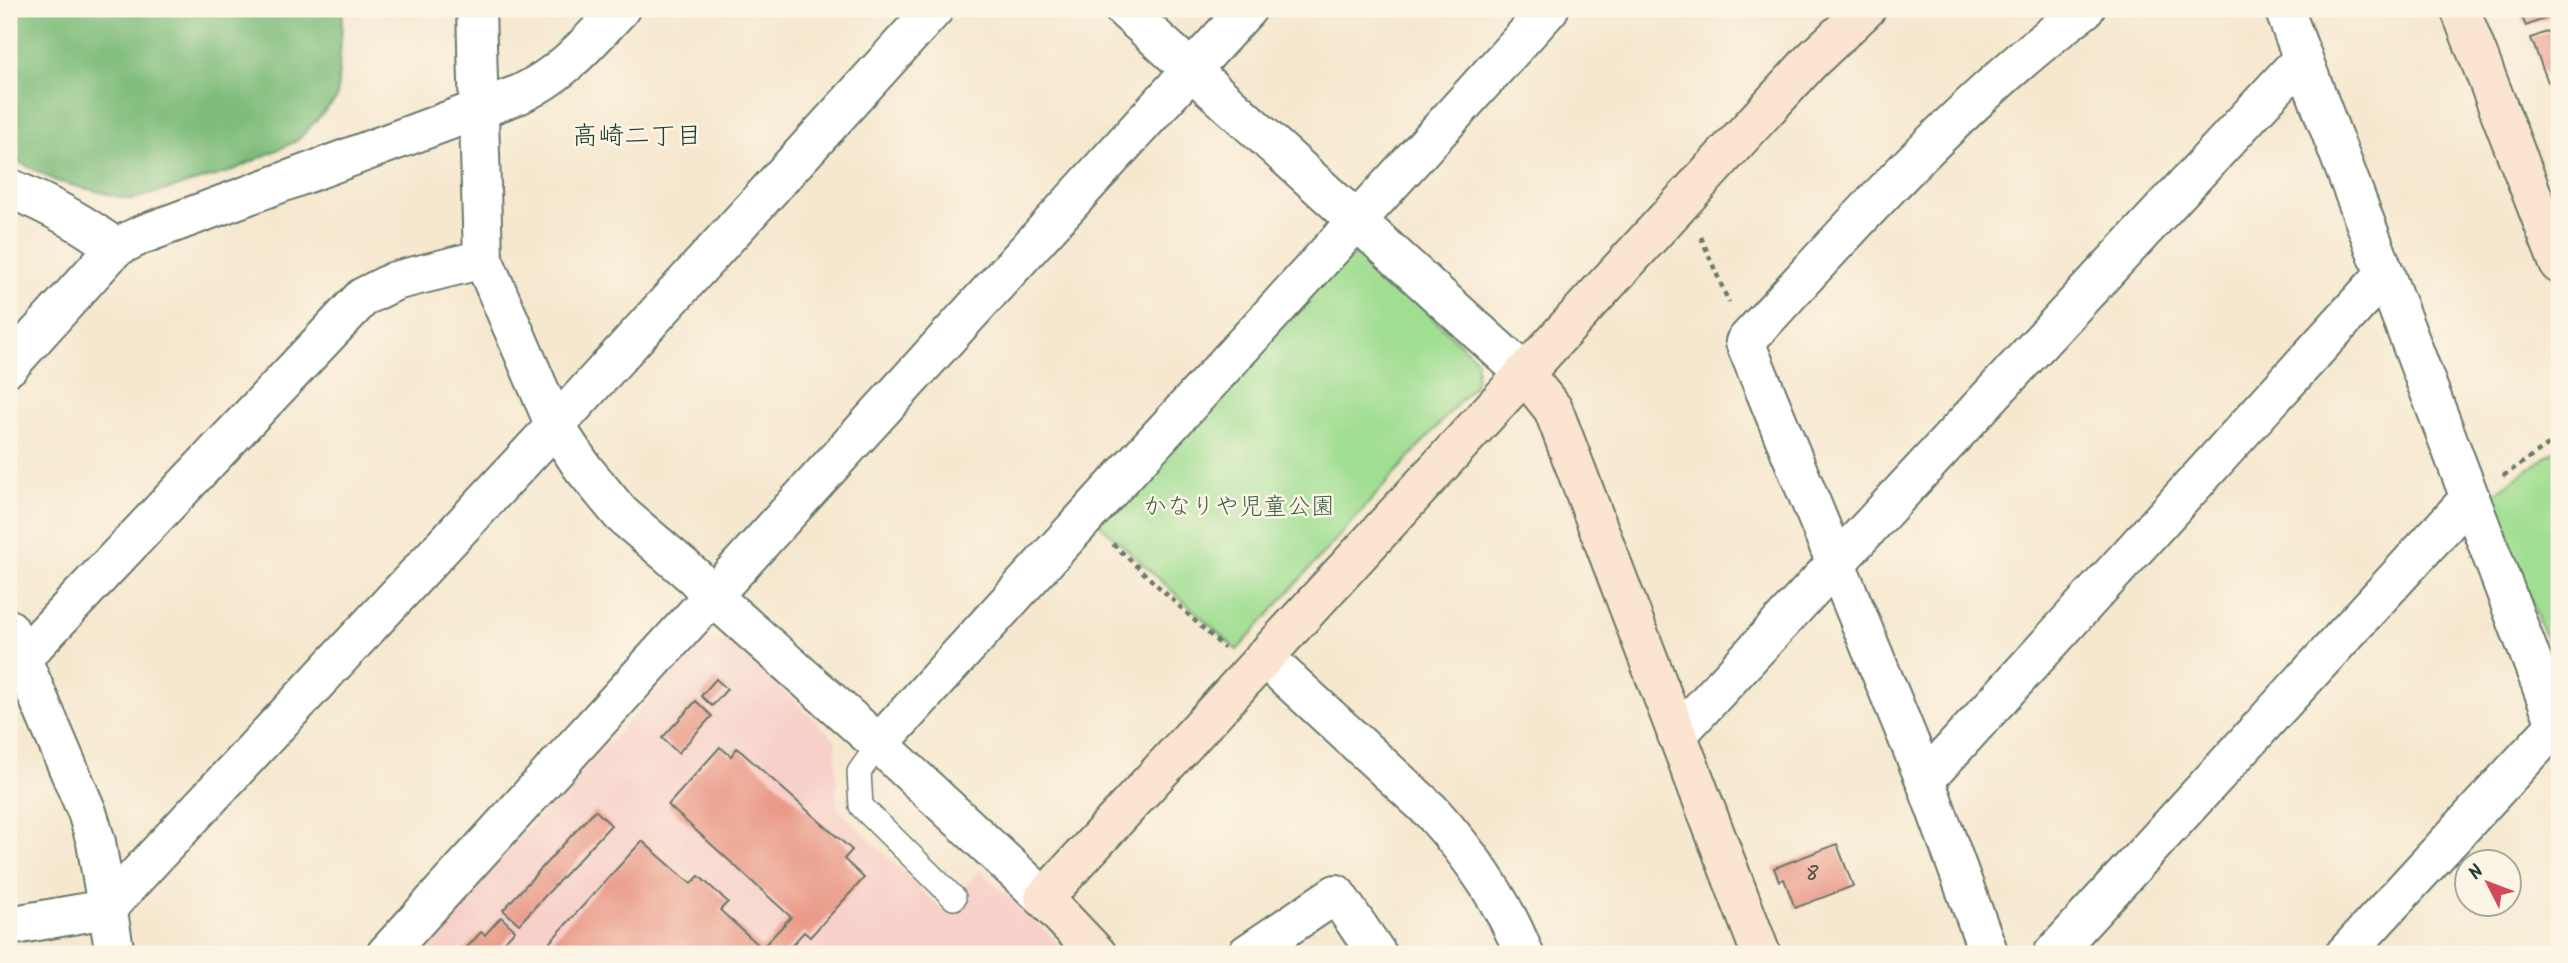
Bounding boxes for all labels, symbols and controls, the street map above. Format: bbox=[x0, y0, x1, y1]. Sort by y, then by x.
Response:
district label: 高崎二丁目 bbox=[572, 116, 702, 158]
park label: かなりや児童公園 bbox=[1143, 488, 1335, 527]
north arrow bbox=[2452, 848, 2522, 918]
house number: 8 bbox=[1806, 858, 1819, 891]
text: N bbox=[2462, 858, 2492, 887]

